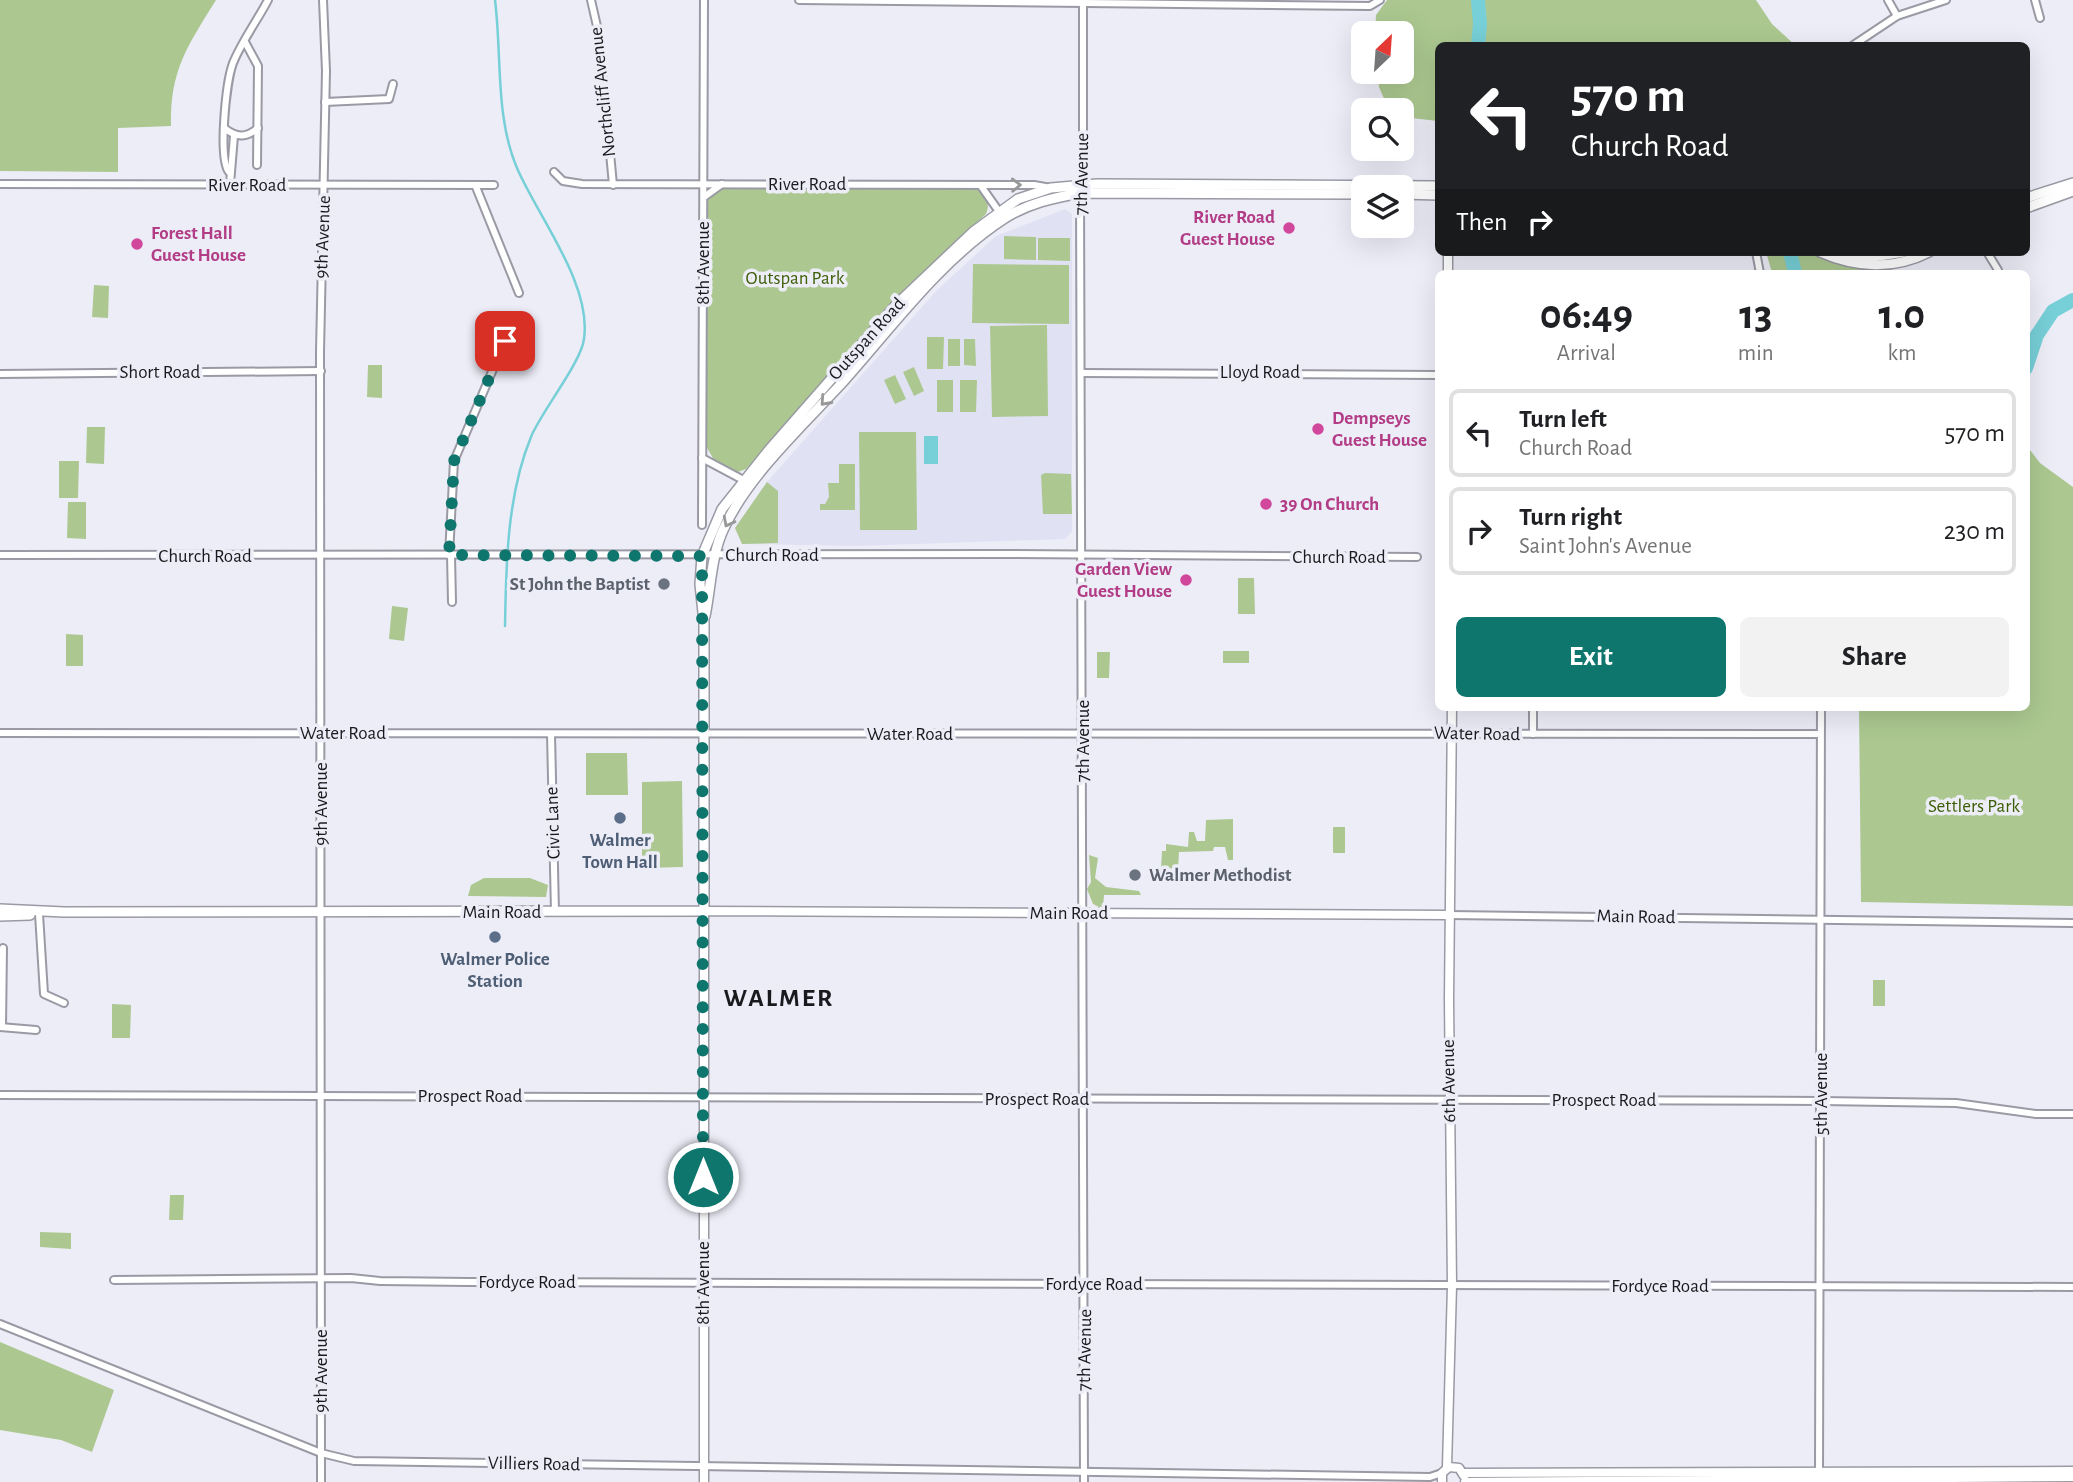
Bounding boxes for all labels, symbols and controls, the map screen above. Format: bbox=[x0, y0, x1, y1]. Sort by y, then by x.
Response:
north arrow bbox=[1351, 21, 1414, 84]
map controls bbox=[1351, 21, 1414, 238]
street label: Northcliff Avenue bbox=[587, 26, 619, 158]
icon: left bbox=[1456, 70, 1547, 161]
text: 570 m bbox=[1571, 72, 1686, 121]
button: search bbox=[1351, 98, 1414, 161]
text: Church Road bbox=[1571, 130, 1728, 162]
street label: 7th Avenue bbox=[1072, 133, 1092, 215]
street label: River Road bbox=[768, 175, 847, 194]
button: layers bbox=[1351, 175, 1414, 238]
street label: River Road bbox=[208, 176, 287, 195]
one-way arrow bbox=[1012, 177, 1022, 193]
street label: 9th Avenue bbox=[312, 195, 334, 279]
icon: right bbox=[1521, 203, 1559, 241]
place label: River Road Guest House bbox=[1180, 208, 1275, 249]
text: Then bbox=[1456, 209, 1507, 235]
marker: River Road Guest House bbox=[1281, 220, 1297, 236]
street label: 8th Avenue bbox=[694, 221, 713, 305]
place label: Forest Hall Guest House bbox=[151, 224, 246, 265]
marker: Forest Hall Guest House bbox=[129, 236, 145, 252]
park label: Outspan Park bbox=[746, 269, 845, 288]
street label: Outspan Road bbox=[825, 294, 909, 384]
text: 06:49 bbox=[1540, 294, 1633, 336]
text: 13 bbox=[1739, 294, 1772, 336]
text: 1.0 bbox=[1879, 294, 1925, 336]
pin bbox=[475, 311, 535, 371]
icon: arrive bbox=[486, 322, 524, 360]
text: Arrival bbox=[1557, 342, 1616, 365]
text: min bbox=[1738, 342, 1774, 365]
text: km bbox=[1887, 342, 1916, 365]
street label: Short Road bbox=[120, 363, 201, 382]
street label: Lloyd Road bbox=[1220, 363, 1300, 382]
one-way arrow bbox=[820, 393, 833, 406]
text: Turn left bbox=[1519, 406, 1607, 432]
place label: Dempseys Guest House bbox=[1332, 409, 1427, 450]
icon: left bbox=[1460, 414, 1498, 452]
text: 570 m bbox=[1944, 420, 2005, 446]
marker: Dempseys Guest House bbox=[1310, 421, 1326, 437]
text: Church Road bbox=[1519, 437, 1632, 460]
place label: 39 On Church bbox=[1280, 495, 1379, 514]
marker: 39 On Church bbox=[1258, 496, 1274, 512]
text: Turn right bbox=[1519, 504, 1622, 530]
icon: right bbox=[1460, 512, 1498, 550]
one-way arrow bbox=[723, 514, 736, 527]
text: 230 m bbox=[1944, 518, 2005, 544]
text: Saint John's Avenue bbox=[1519, 535, 1692, 558]
street label: Church Road bbox=[725, 546, 819, 565]
street label: Church Road bbox=[158, 547, 252, 566]
street label: Church Road bbox=[1292, 548, 1386, 567]
place label: Garden View Guest House bbox=[1075, 560, 1173, 601]
marker: Garden View Guest House bbox=[1178, 572, 1194, 588]
place label: St John the Baptist bbox=[509, 575, 651, 594]
marker: St John the Baptist bbox=[656, 576, 672, 592]
button: Exit bbox=[1456, 617, 1726, 697]
button: Share bbox=[1740, 617, 2009, 697]
street label: 7th Avenue bbox=[1074, 700, 1093, 782]
street label: Water Road bbox=[300, 724, 386, 743]
street label: Water Road bbox=[1434, 724, 1520, 744]
street label: Water Road bbox=[867, 725, 953, 744]
street label: 9th Avenue bbox=[312, 762, 331, 846]
street label: Civic Lane bbox=[542, 786, 564, 860]
park label: Settlers Park bbox=[1928, 797, 2020, 816]
marker: Walmer Town Hall bbox=[612, 810, 628, 826]
place label: Walmer Town Hall bbox=[582, 831, 658, 872]
place label: Walmer Methodist bbox=[1149, 866, 1292, 885]
marker: Walmer Methodist bbox=[1127, 867, 1143, 883]
street label: Main Road bbox=[463, 903, 542, 922]
street label: Main Road bbox=[1030, 904, 1109, 923]
street label: Main Road bbox=[1596, 907, 1676, 927]
marker: Walmer Police Station bbox=[487, 929, 503, 945]
place label: Walmer Police Station bbox=[440, 950, 550, 991]
district label: WALMER bbox=[724, 985, 834, 1011]
street label: 6th Avenue bbox=[1439, 1039, 1459, 1123]
street label: 5th Avenue bbox=[1812, 1053, 1831, 1135]
street label: Prospect Road bbox=[418, 1087, 523, 1106]
street label: Prospect Road bbox=[985, 1090, 1090, 1109]
street label: Prospect Road bbox=[1552, 1091, 1657, 1110]
position arrow bbox=[666, 1140, 740, 1214]
street label: 8th Avenue bbox=[694, 1241, 713, 1325]
street label: Fordyce Road bbox=[478, 1273, 576, 1292]
street label: Fordyce Road bbox=[1045, 1275, 1143, 1294]
street label: Fordyce Road bbox=[1611, 1277, 1709, 1296]
street label: 7th Avenue bbox=[1075, 1309, 1095, 1391]
street label: 9th Avenue bbox=[312, 1329, 331, 1413]
street label: Villiers Road bbox=[488, 1454, 580, 1474]

